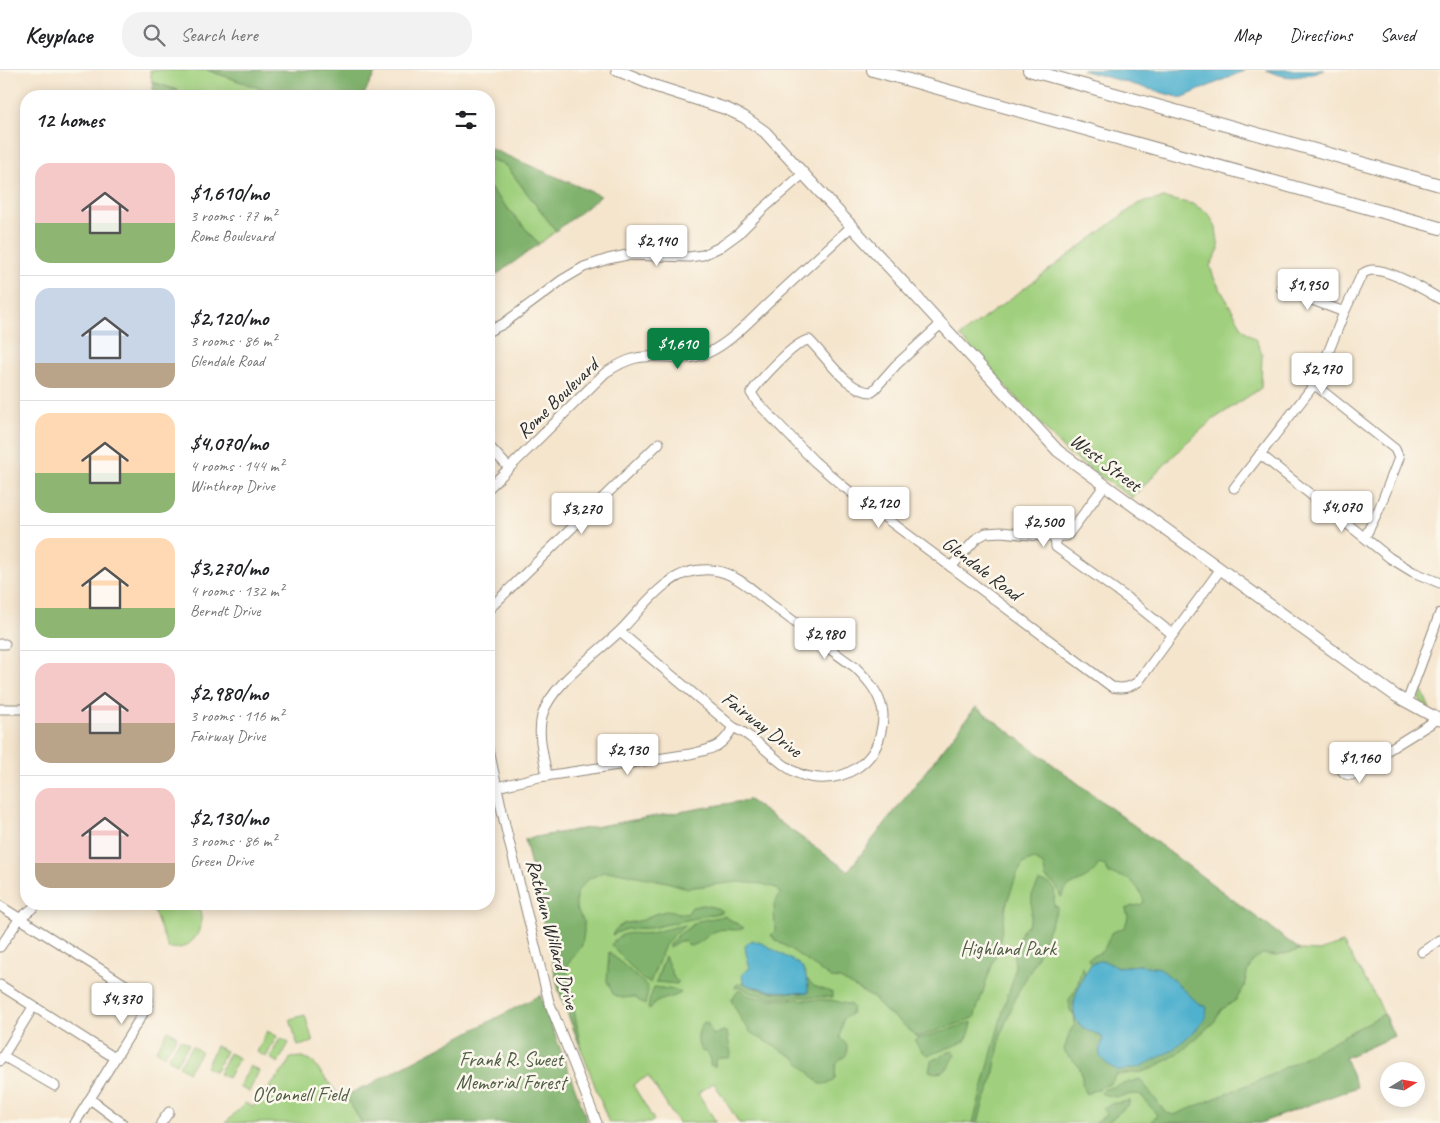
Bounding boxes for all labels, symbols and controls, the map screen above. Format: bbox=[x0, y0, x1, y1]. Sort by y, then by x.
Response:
search box bbox=[122, 12, 472, 57]
text: Keyplace bbox=[25, 20, 92, 50]
icon: search bbox=[140, 21, 168, 49]
text: Search here bbox=[180, 23, 258, 47]
text: Map bbox=[1234, 24, 1261, 46]
text: Directions bbox=[1289, 24, 1352, 46]
text: Saved bbox=[1380, 24, 1415, 46]
icon: filters bbox=[452, 106, 480, 134]
text: 12 homes bbox=[35, 107, 104, 133]
text: $1,610/mo bbox=[190, 180, 269, 206]
icon: home bbox=[75, 183, 135, 243]
text: 3 rooms · 77 m² bbox=[190, 206, 276, 226]
pin: $2,140 bbox=[616, 224, 698, 267]
text: Rome Boulevard bbox=[190, 226, 274, 246]
text: $2,140 bbox=[637, 231, 677, 251]
pin: $1,950 bbox=[1267, 268, 1349, 311]
text: $1,950 bbox=[1289, 275, 1327, 295]
text: $2,120/mo bbox=[190, 305, 268, 331]
icon: home bbox=[75, 308, 135, 368]
pin: $1,610 bbox=[637, 328, 719, 370]
text: 3 rooms · 86 m² bbox=[190, 331, 276, 351]
text: $1,610 bbox=[658, 334, 698, 354]
text: Glendale Road bbox=[190, 351, 264, 371]
street label: Rome Boulevard bbox=[511, 351, 606, 444]
pin: $2,170 bbox=[1281, 352, 1363, 395]
text: $2,170 bbox=[1302, 359, 1342, 379]
street label: West Street bbox=[1065, 428, 1148, 499]
text: $4,070/mo bbox=[190, 430, 268, 456]
icon: home bbox=[75, 433, 135, 493]
text: 4 rooms · 144 m² bbox=[190, 456, 284, 476]
text: Winthrop Drive bbox=[190, 476, 275, 496]
pin: $2,120 bbox=[838, 486, 920, 529]
pin: $4,070 bbox=[1301, 490, 1383, 533]
pin: $3,270 bbox=[541, 492, 623, 535]
text: $2,120 bbox=[859, 493, 899, 513]
text: $4,070 bbox=[1322, 497, 1362, 517]
text: $3,270 bbox=[562, 499, 602, 519]
pin: $2,500 bbox=[1003, 506, 1085, 548]
text: $2,500 bbox=[1025, 512, 1063, 532]
street label: Glendale Road bbox=[937, 530, 1029, 608]
text: $3,270/mo bbox=[190, 555, 268, 581]
icon: home bbox=[75, 558, 135, 618]
text: 4 rooms · 132 m² bbox=[190, 581, 284, 601]
text: Berndt Drive bbox=[190, 601, 260, 621]
pin: $2,980 bbox=[784, 618, 866, 660]
text: $2,980 bbox=[806, 624, 844, 644]
text: $2,980/mo bbox=[190, 680, 268, 706]
icon: home bbox=[75, 683, 135, 743]
street label: Fairway Drive bbox=[717, 686, 808, 764]
text: 3 rooms · 116 m² bbox=[190, 706, 284, 726]
text: Fairway Drive bbox=[190, 726, 265, 746]
pin: $2,130 bbox=[587, 734, 669, 776]
text: $2,130 bbox=[608, 740, 648, 760]
pin: $1,160 bbox=[1319, 742, 1401, 784]
text: $1,160 bbox=[1340, 748, 1380, 768]
text: $2,130/mo bbox=[190, 805, 268, 831]
icon: home bbox=[75, 808, 135, 868]
text: 3 rooms · 86 m² bbox=[190, 831, 276, 851]
text: Green Drive bbox=[190, 851, 254, 871]
street label: Rathbun Willard Drive bbox=[521, 856, 585, 1013]
park label: Highland Park bbox=[960, 936, 1058, 961]
pin: $4,370 bbox=[81, 982, 163, 1025]
text: $4,370 bbox=[102, 989, 142, 1009]
park label: Frank R. Sweet Memorial Forest bbox=[456, 1047, 569, 1095]
north arrow bbox=[1380, 1062, 1425, 1108]
map controls bbox=[1380, 1062, 1425, 1107]
park label: O'Connell Field bbox=[252, 1082, 351, 1107]

